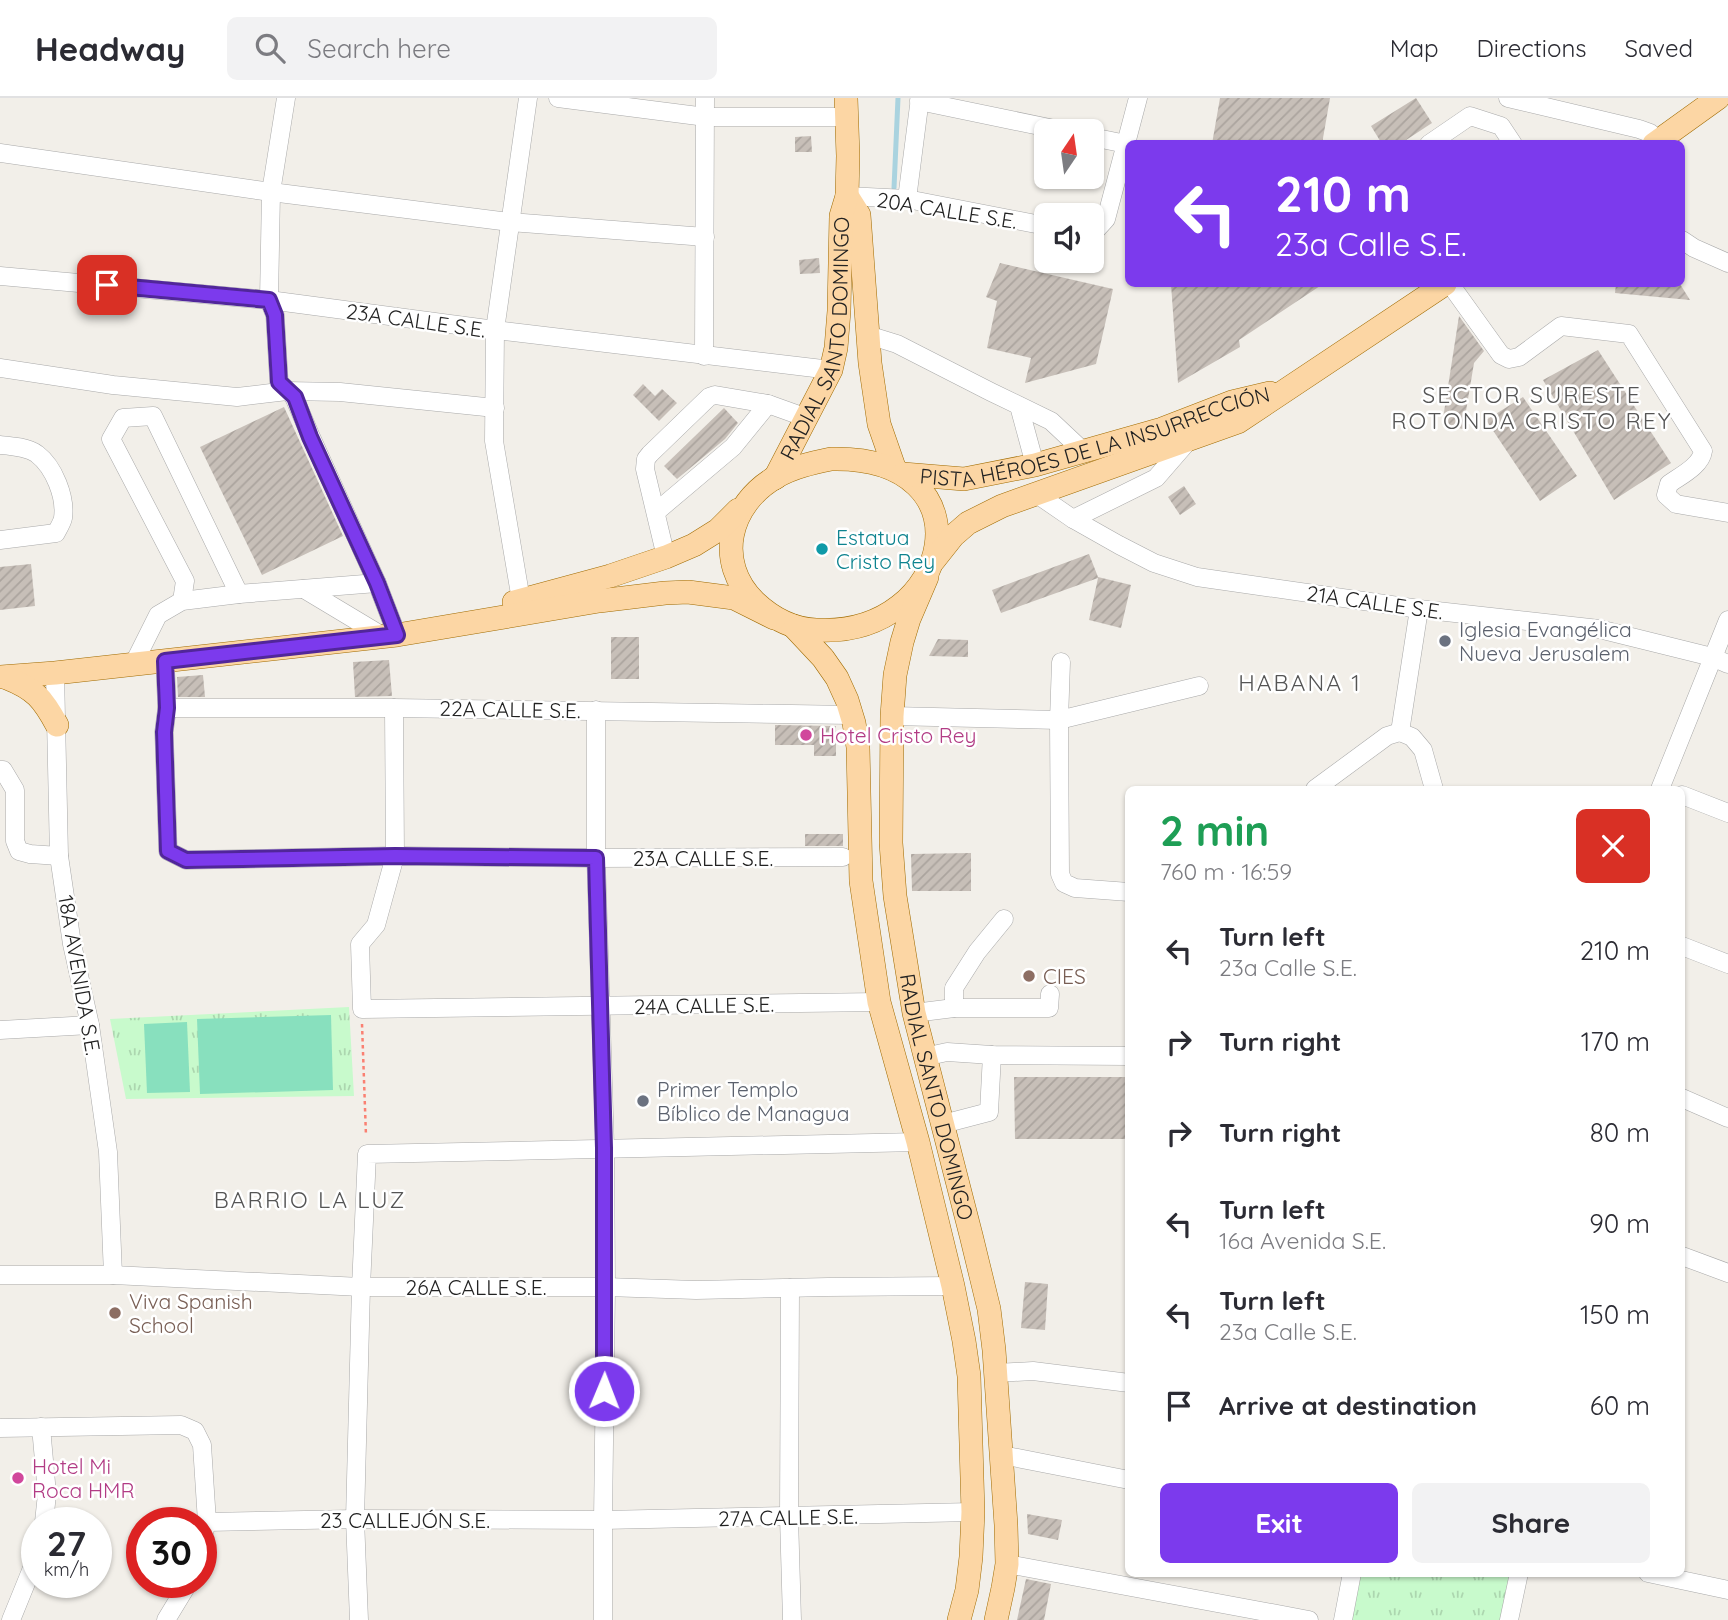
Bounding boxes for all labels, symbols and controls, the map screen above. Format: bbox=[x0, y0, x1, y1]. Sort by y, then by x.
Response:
search box bbox=[227, 17, 717, 80]
text: Headway bbox=[35, 28, 185, 69]
icon: search bbox=[251, 29, 289, 67]
text: Search here bbox=[307, 32, 451, 65]
text: Map bbox=[1390, 33, 1439, 63]
text: Directions bbox=[1477, 33, 1587, 63]
text: Saved bbox=[1625, 33, 1693, 63]
north arrow bbox=[1034, 119, 1104, 189]
map controls bbox=[1034, 119, 1104, 273]
text: 210 m bbox=[1275, 163, 1411, 224]
icon: left bbox=[1160, 168, 1251, 259]
street label: 20A CALLE S.E. bbox=[875, 186, 1019, 234]
button: sound bbox=[1034, 203, 1104, 273]
street label: RADIAL SANTO DOMINGO bbox=[774, 216, 854, 464]
text: 23a Calle S.E. bbox=[1275, 224, 1467, 264]
pin bbox=[77, 255, 137, 315]
icon: arrive bbox=[88, 266, 126, 304]
street label: 23A CALLE S.E. bbox=[345, 297, 487, 343]
district label: SECTOR SURESTE ROTONDA CRISTO REY bbox=[1391, 380, 1673, 435]
street label: PISTA HÉROES DE LA INSURRECCIÓN bbox=[919, 381, 1272, 492]
place label: Estatua Cristo Rey bbox=[836, 524, 935, 574]
marker: Estatua Cristo Rey bbox=[814, 541, 830, 557]
street label: 21A CALLE S.E. bbox=[1305, 580, 1445, 624]
place label: Iglesia Evangélica Nueva Jerusalem bbox=[1459, 616, 1632, 666]
marker: Iglesia Evangélica Nueva Jerusalem bbox=[1437, 633, 1453, 649]
district label: HABANA 1 bbox=[1238, 668, 1362, 697]
street label: 22A CALLE S.E. bbox=[439, 695, 581, 723]
place label: Hotel Cristo Rey bbox=[820, 722, 976, 748]
marker: Hotel Cristo Rey bbox=[798, 727, 814, 743]
text: 2 min bbox=[1160, 804, 1269, 857]
button: close bbox=[1576, 809, 1650, 883]
street label: 23A CALLE S.E. bbox=[633, 845, 773, 871]
text: 760 m · 16:59 bbox=[1160, 857, 1292, 886]
street label: 18A AVENIDA S.E. bbox=[53, 893, 107, 1057]
text: Turn left bbox=[1219, 920, 1326, 953]
icon: left bbox=[1160, 932, 1198, 970]
text: 210 m bbox=[1580, 934, 1650, 967]
text: 23a Calle S.E. bbox=[1219, 953, 1357, 982]
place label: CIES bbox=[1043, 963, 1086, 989]
marker: CIES bbox=[1021, 968, 1037, 984]
street label: RADIAL SANTO DOMINGO bbox=[895, 972, 980, 1223]
street label: 24A CALLE S.E. bbox=[634, 991, 774, 1019]
icon: right bbox=[1160, 1023, 1198, 1061]
text: Turn right bbox=[1219, 1025, 1341, 1058]
text: 170 m bbox=[1581, 1025, 1650, 1058]
place label: Primer Templo Bíblico de Managua bbox=[657, 1076, 849, 1126]
marker: Primer Templo Bíblico de Managua bbox=[635, 1093, 651, 1109]
icon: right bbox=[1160, 1114, 1198, 1152]
text: Turn right bbox=[1219, 1116, 1341, 1149]
text: 80 m bbox=[1590, 1116, 1650, 1149]
district label: BARRIO LA LUZ bbox=[214, 1185, 406, 1214]
text: Turn left bbox=[1219, 1193, 1326, 1226]
icon: left bbox=[1160, 1205, 1198, 1243]
text: 90 m bbox=[1589, 1207, 1650, 1240]
text: 16a Avenida S.E. bbox=[1219, 1226, 1386, 1255]
street label: 26A CALLE S.E. bbox=[406, 1274, 546, 1300]
text: Turn left bbox=[1219, 1284, 1326, 1317]
place label: Viva Spanish School bbox=[129, 1288, 253, 1338]
icon: left bbox=[1160, 1296, 1198, 1334]
text: 150 m bbox=[1580, 1298, 1650, 1331]
marker: Viva Spanish School bbox=[107, 1305, 123, 1321]
text: 23a Calle S.E. bbox=[1219, 1317, 1357, 1346]
position arrow bbox=[567, 1354, 641, 1428]
icon: arrive bbox=[1160, 1387, 1198, 1425]
text: Arrive at destination bbox=[1219, 1389, 1477, 1422]
text: 60 m bbox=[1590, 1389, 1650, 1422]
place label: Hotel Mi Roca HMR bbox=[32, 1453, 135, 1503]
marker: Hotel Mi Roca HMR bbox=[10, 1470, 26, 1486]
button: Exit bbox=[1160, 1483, 1398, 1563]
button: Share bbox=[1412, 1483, 1650, 1563]
street label: 27A CALLE S.E. bbox=[718, 1503, 858, 1531]
speed limit sign: 30 bbox=[126, 1507, 217, 1598]
street label: 23 CALLEJÓN S.E. bbox=[320, 1507, 490, 1533]
text: 27 bbox=[47, 1521, 86, 1565]
text: km/h bbox=[44, 1558, 89, 1581]

